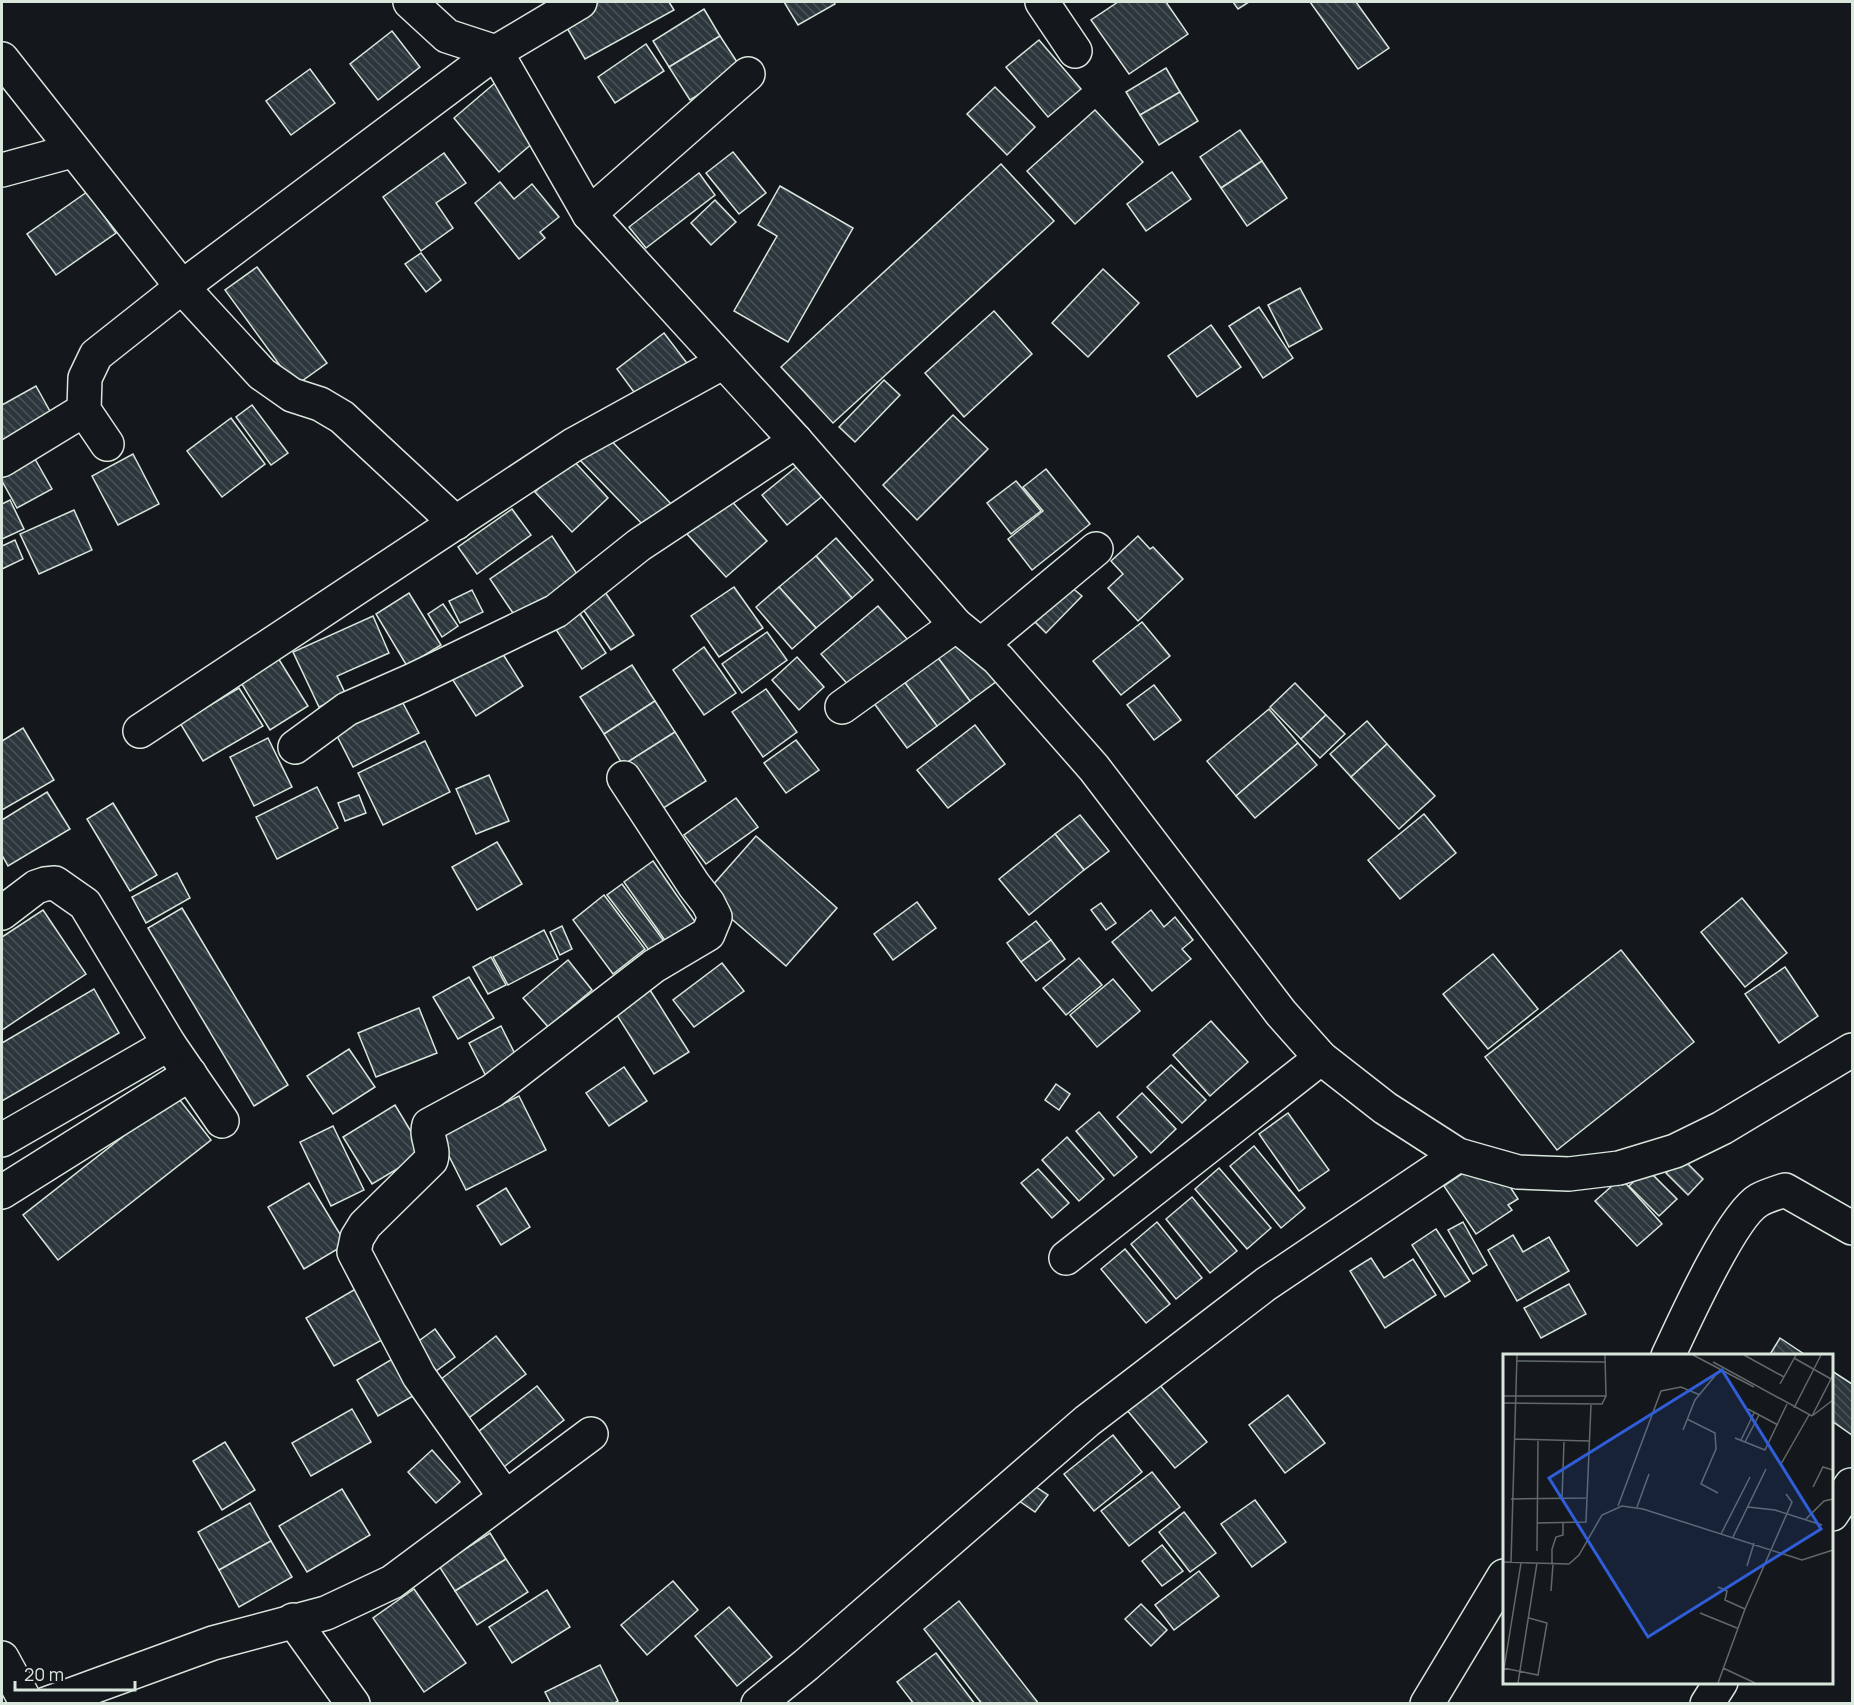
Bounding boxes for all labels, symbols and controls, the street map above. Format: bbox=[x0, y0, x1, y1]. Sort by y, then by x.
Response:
inset map bbox=[1503, 1354, 1833, 1684]
scale bar bbox=[15, 1654, 135, 1692]
text: 20 m bbox=[24, 1662, 64, 1686]

